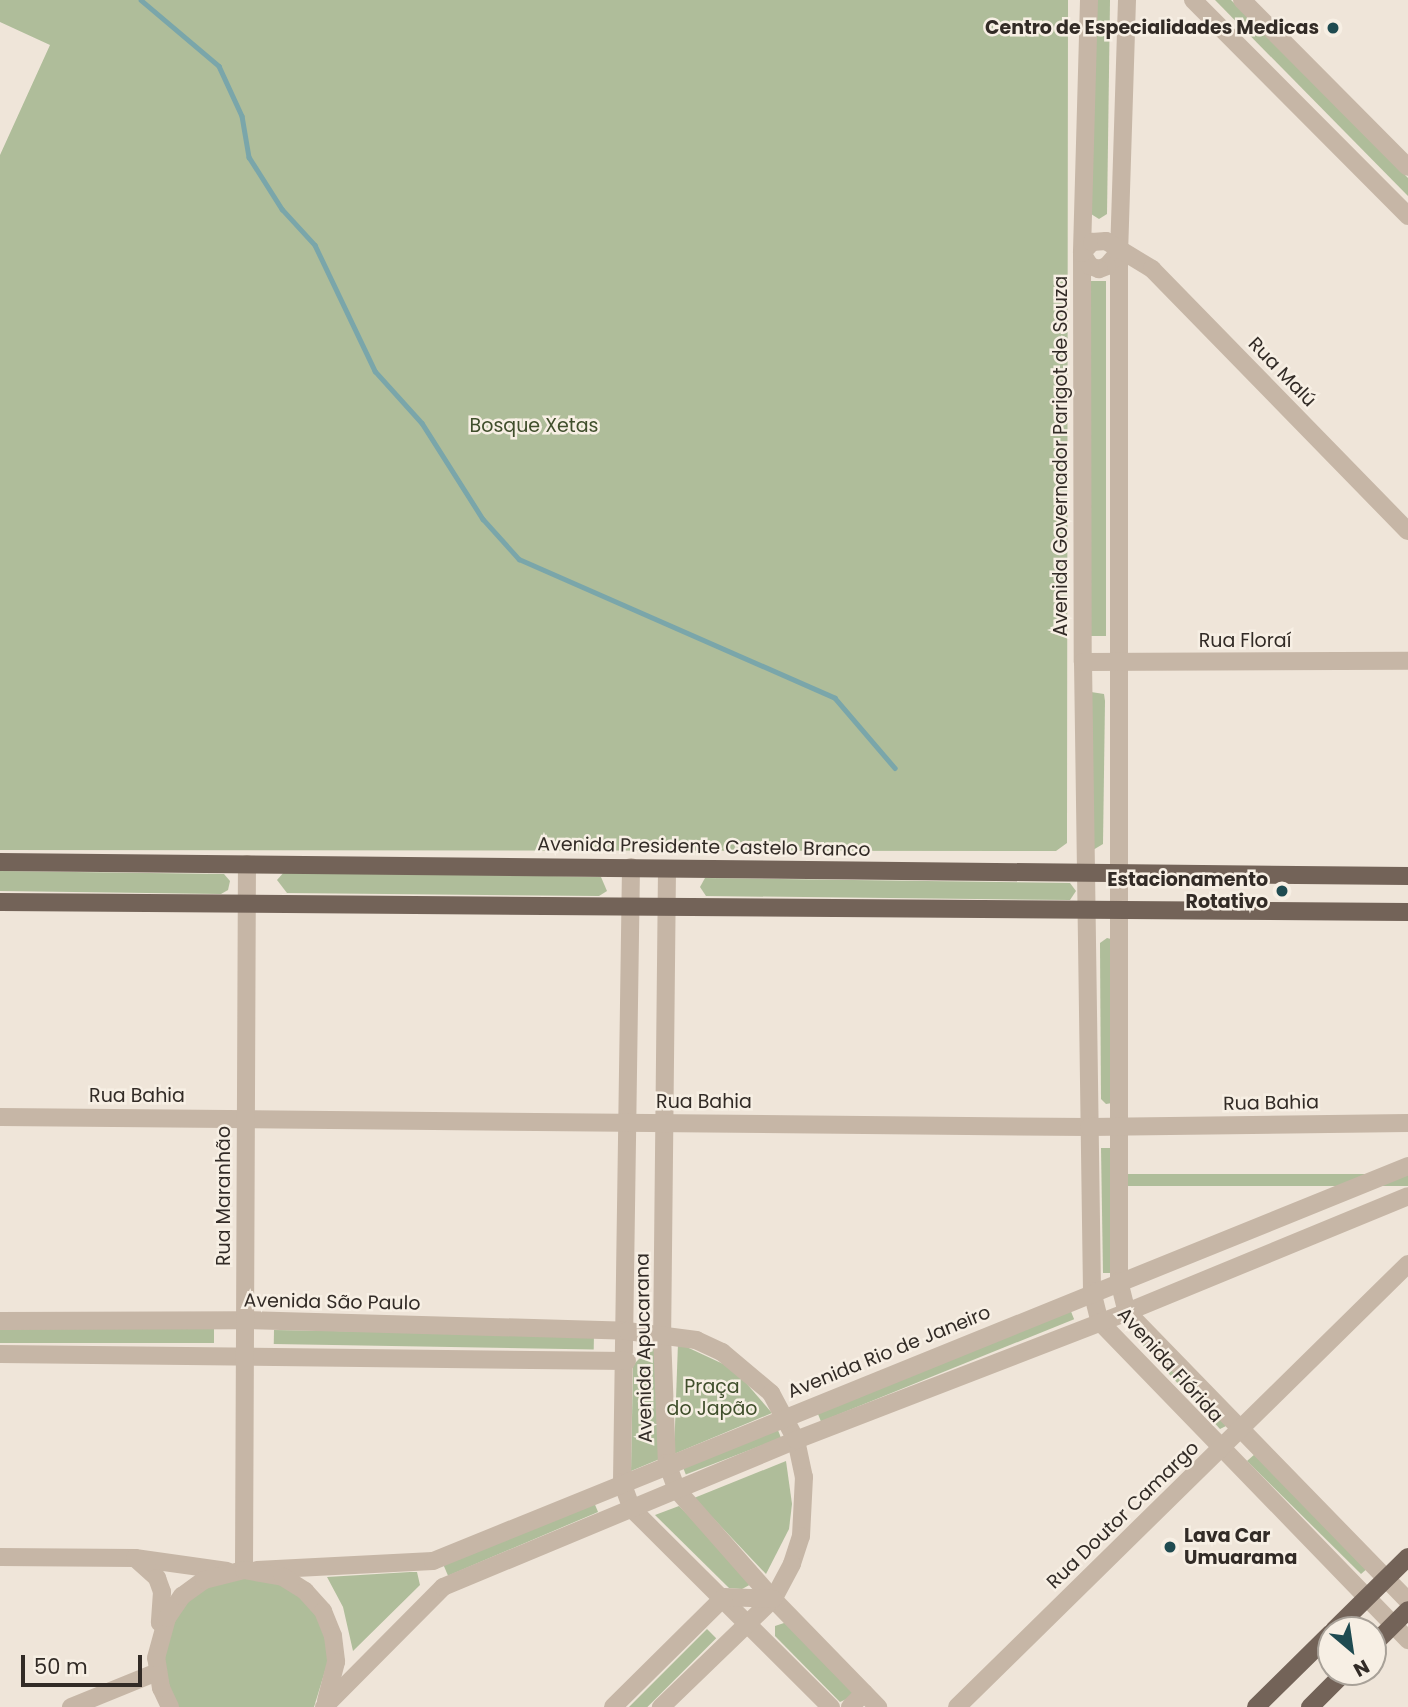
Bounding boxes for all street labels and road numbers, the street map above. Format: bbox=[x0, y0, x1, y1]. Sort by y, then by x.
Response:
street label: Avenida Governador Parigot de Souza bbox=[1050, 276, 1072, 636]
street label: Rua Malú bbox=[1243, 333, 1321, 411]
street label: Rua Floraí bbox=[1199, 630, 1291, 652]
street label: Avenida Presidente Castelo Branco bbox=[537, 833, 871, 861]
street label: Rua Bahia bbox=[89, 1085, 185, 1107]
street label: Rua Bahia bbox=[656, 1091, 752, 1113]
street label: Rua Bahia bbox=[1223, 1091, 1319, 1115]
street label: Rua Maranhão bbox=[213, 1126, 235, 1266]
street label: Avenida Apucarana bbox=[631, 1253, 657, 1443]
street label: Avenida São Paulo bbox=[243, 1289, 421, 1315]
street label: Avenida Rio de Janeiro bbox=[784, 1301, 994, 1403]
street label: Avenida Flórida bbox=[1112, 1303, 1228, 1427]
street label: Rua Doutor Camargo bbox=[1042, 1436, 1204, 1594]

